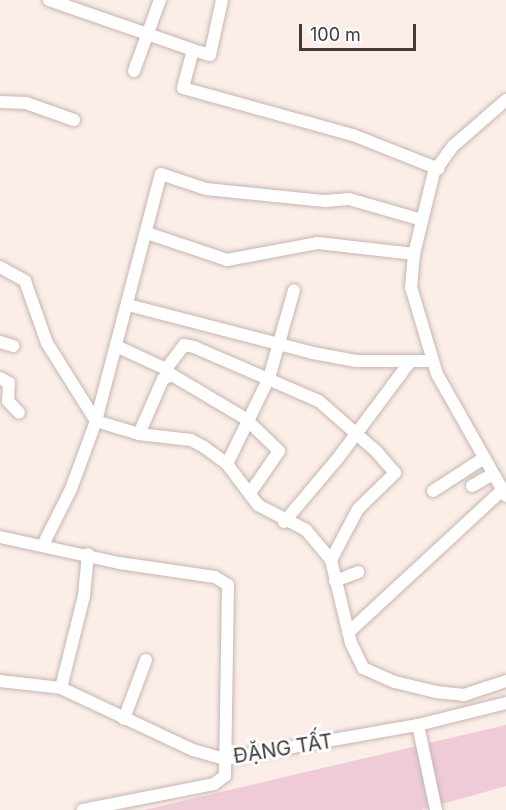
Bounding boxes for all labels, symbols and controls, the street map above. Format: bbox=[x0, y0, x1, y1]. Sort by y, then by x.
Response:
scale bar bbox=[302, 12, 419, 50]
text: 100 m bbox=[310, 24, 361, 45]
street label: ĐẶNG TẤT bbox=[232, 729, 334, 769]

